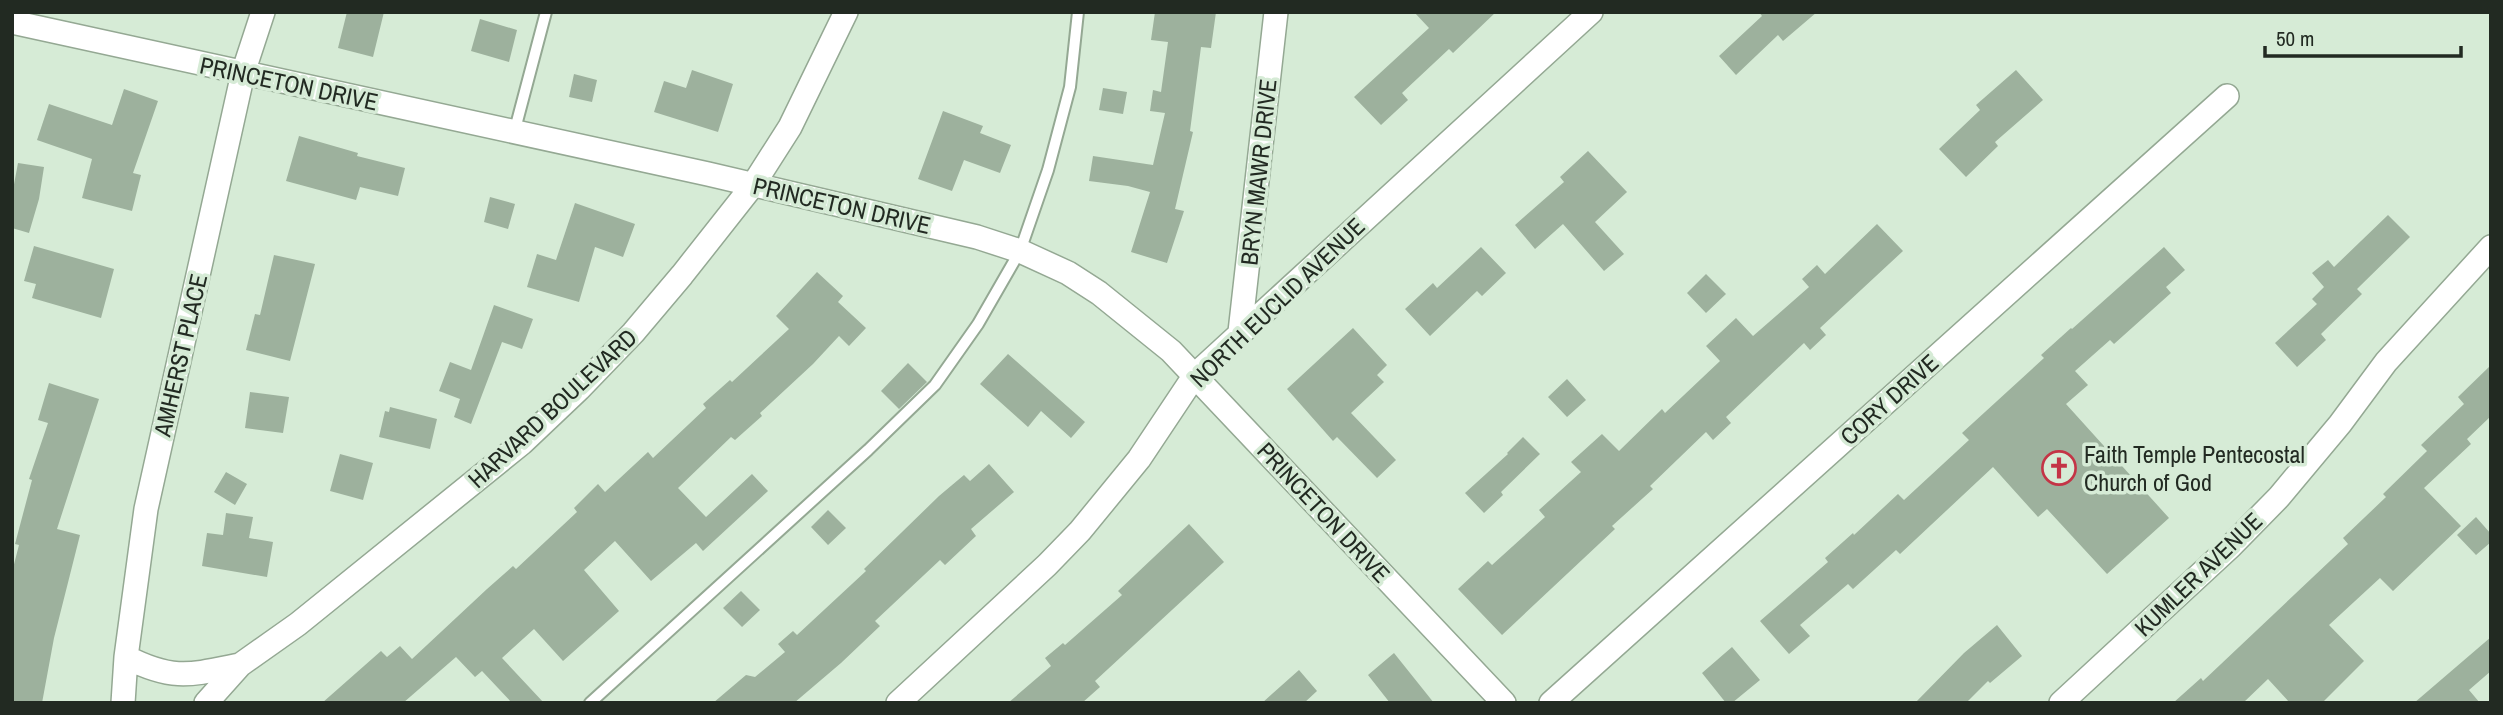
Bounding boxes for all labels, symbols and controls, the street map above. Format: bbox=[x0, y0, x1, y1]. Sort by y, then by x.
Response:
scale bar bbox=[2265, 14, 2461, 58]
text: 50 m bbox=[2276, 24, 2314, 53]
street label: PRINCETON DRIVE bbox=[197, 49, 381, 117]
street label: BRYN MAWR DRIVE bbox=[1232, 77, 1284, 267]
street label: PRINCETON DRIVE bbox=[750, 169, 934, 241]
street label: NORTH EUCLID AVENUE bbox=[1183, 210, 1371, 394]
street label: AMHERST PLACE bbox=[146, 271, 214, 440]
street label: HARVARD BOULEVARD bbox=[461, 321, 643, 495]
street label: CORY DRIVE bbox=[1833, 346, 1945, 452]
street label: PRINCETON DRIVE bbox=[1251, 435, 1397, 589]
place label: Faith Temple Pentecostal Church of God bbox=[2084, 438, 2305, 498]
church icon: Faith Temple Pentecostal Church of God bbox=[2040, 449, 2078, 487]
street label: KUMLER AVENUE bbox=[2127, 505, 2269, 643]

